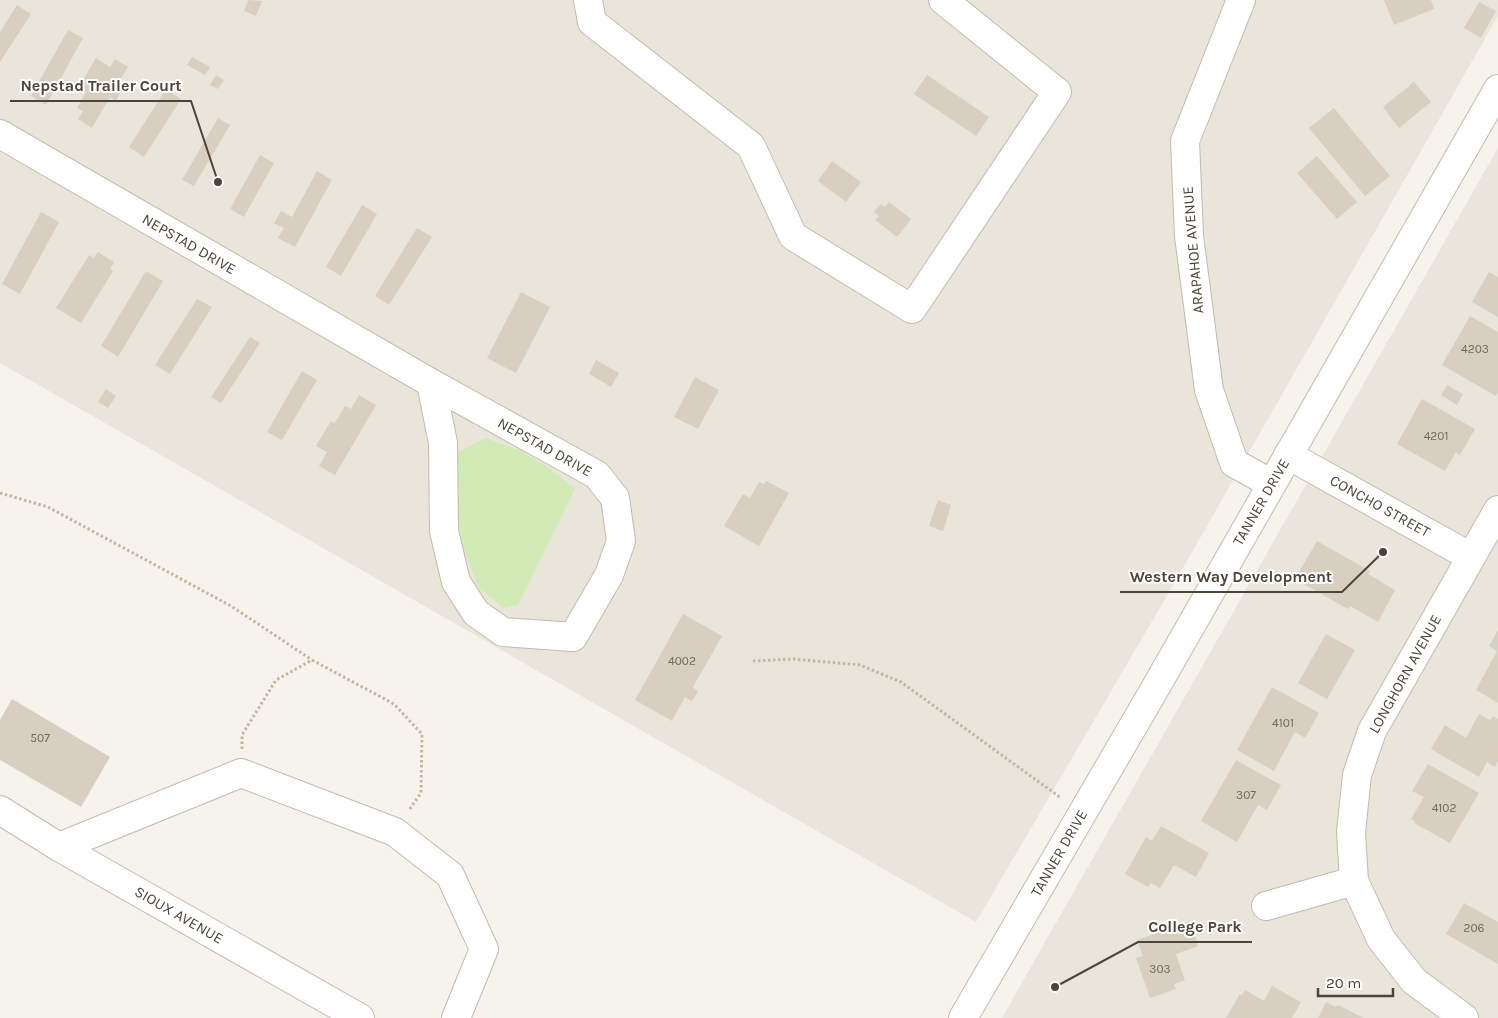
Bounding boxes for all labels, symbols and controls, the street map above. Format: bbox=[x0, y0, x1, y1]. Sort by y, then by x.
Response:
callout: Nepstad Trailer Court bbox=[10, 70, 191, 101]
text: Nepstad Trailer Court bbox=[20, 76, 182, 95]
street label: ARAPAHOE AVENUE bbox=[1178, 185, 1208, 315]
street label: NEPSTAD DRIVE bbox=[139, 210, 239, 278]
house number: 4203 bbox=[1461, 342, 1489, 356]
street label: NEPSTAD DRIVE bbox=[495, 414, 595, 480]
house number: 4201 bbox=[1424, 429, 1448, 443]
street label: TANNER DRIVE bbox=[1229, 455, 1293, 549]
street label: CONCHO STREET bbox=[1327, 471, 1434, 541]
callout: Western Way Development bbox=[1120, 561, 1342, 592]
text: Western Way Development bbox=[1130, 567, 1332, 586]
street label: LONGHORN AVENUE bbox=[1365, 612, 1445, 736]
house number: 4002 bbox=[668, 654, 696, 668]
house number: 4101 bbox=[1272, 716, 1294, 730]
house number: 507 bbox=[30, 731, 50, 745]
house number: 307 bbox=[1236, 788, 1256, 802]
house number: 4102 bbox=[1432, 801, 1456, 815]
street label: TANNER DRIVE bbox=[1027, 806, 1091, 900]
street label: SIOUX AVENUE bbox=[131, 882, 227, 948]
callout: College Park bbox=[1138, 911, 1252, 942]
text: College Park bbox=[1148, 917, 1242, 936]
house number: 206 bbox=[1464, 921, 1485, 935]
house number: 303 bbox=[1149, 962, 1171, 976]
scale bar bbox=[1318, 966, 1393, 998]
text: 20 m bbox=[1326, 974, 1361, 992]

